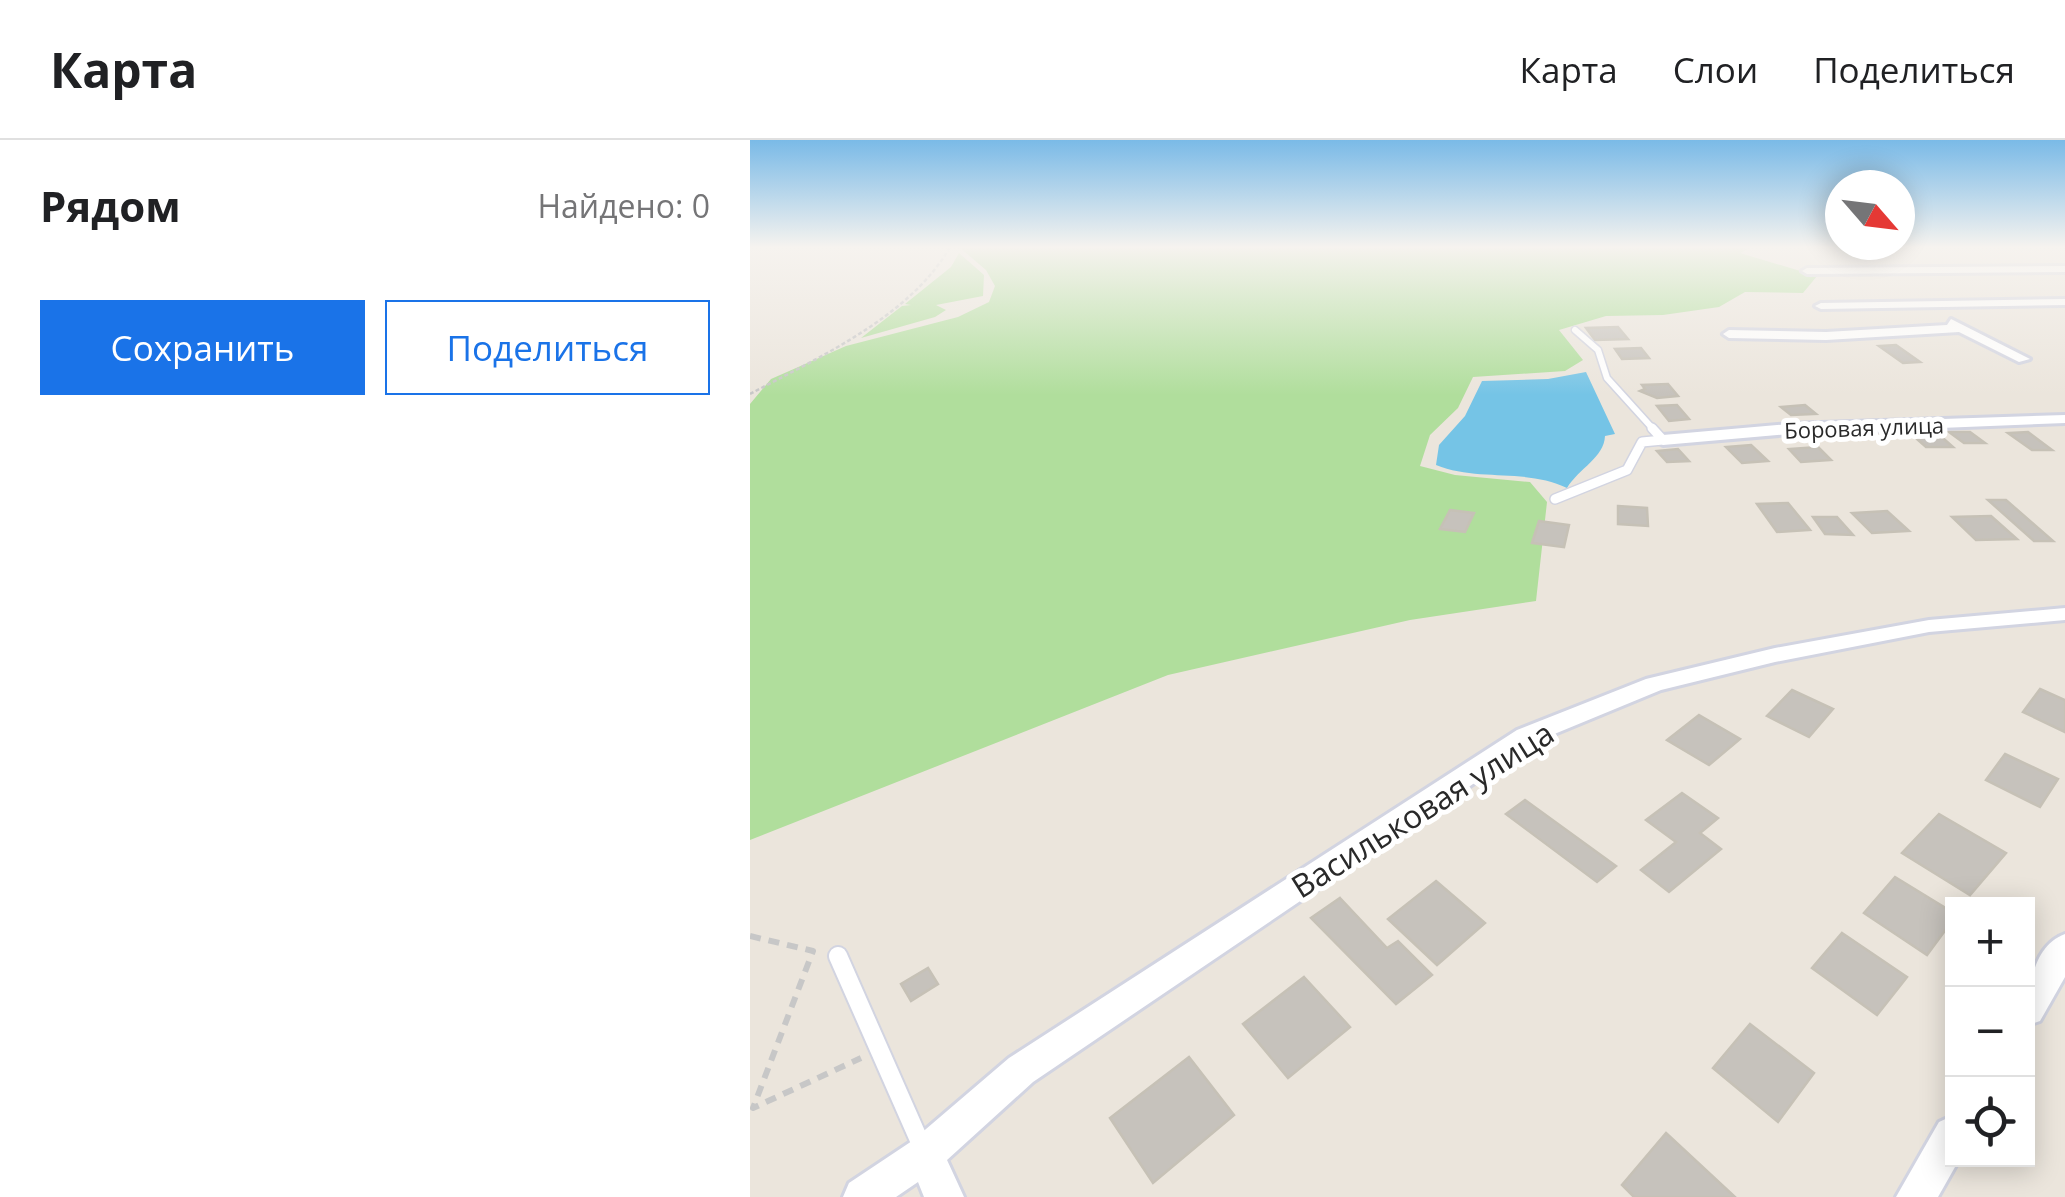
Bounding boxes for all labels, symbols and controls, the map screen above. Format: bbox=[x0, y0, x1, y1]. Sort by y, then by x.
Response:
text: Карта bbox=[50, 37, 197, 102]
text: Карта bbox=[1520, 46, 1618, 93]
text: Слои bbox=[1673, 46, 1758, 93]
text: Поделиться bbox=[1813, 46, 2015, 93]
north arrow bbox=[1825, 170, 1915, 260]
text: Рядом bbox=[40, 177, 181, 234]
text: Найдено: 0 bbox=[537, 184, 710, 227]
button: Сохранить bbox=[40, 300, 365, 395]
button: Поделиться bbox=[385, 300, 710, 395]
street label: Боровая улица bbox=[1784, 409, 1944, 445]
street label: Васильковая улица bbox=[1283, 711, 1561, 907]
map controls bbox=[1945, 897, 2035, 1167]
button: + bbox=[1945, 897, 2035, 987]
button: − bbox=[1945, 987, 2035, 1077]
button: locate bbox=[1945, 1077, 2035, 1167]

